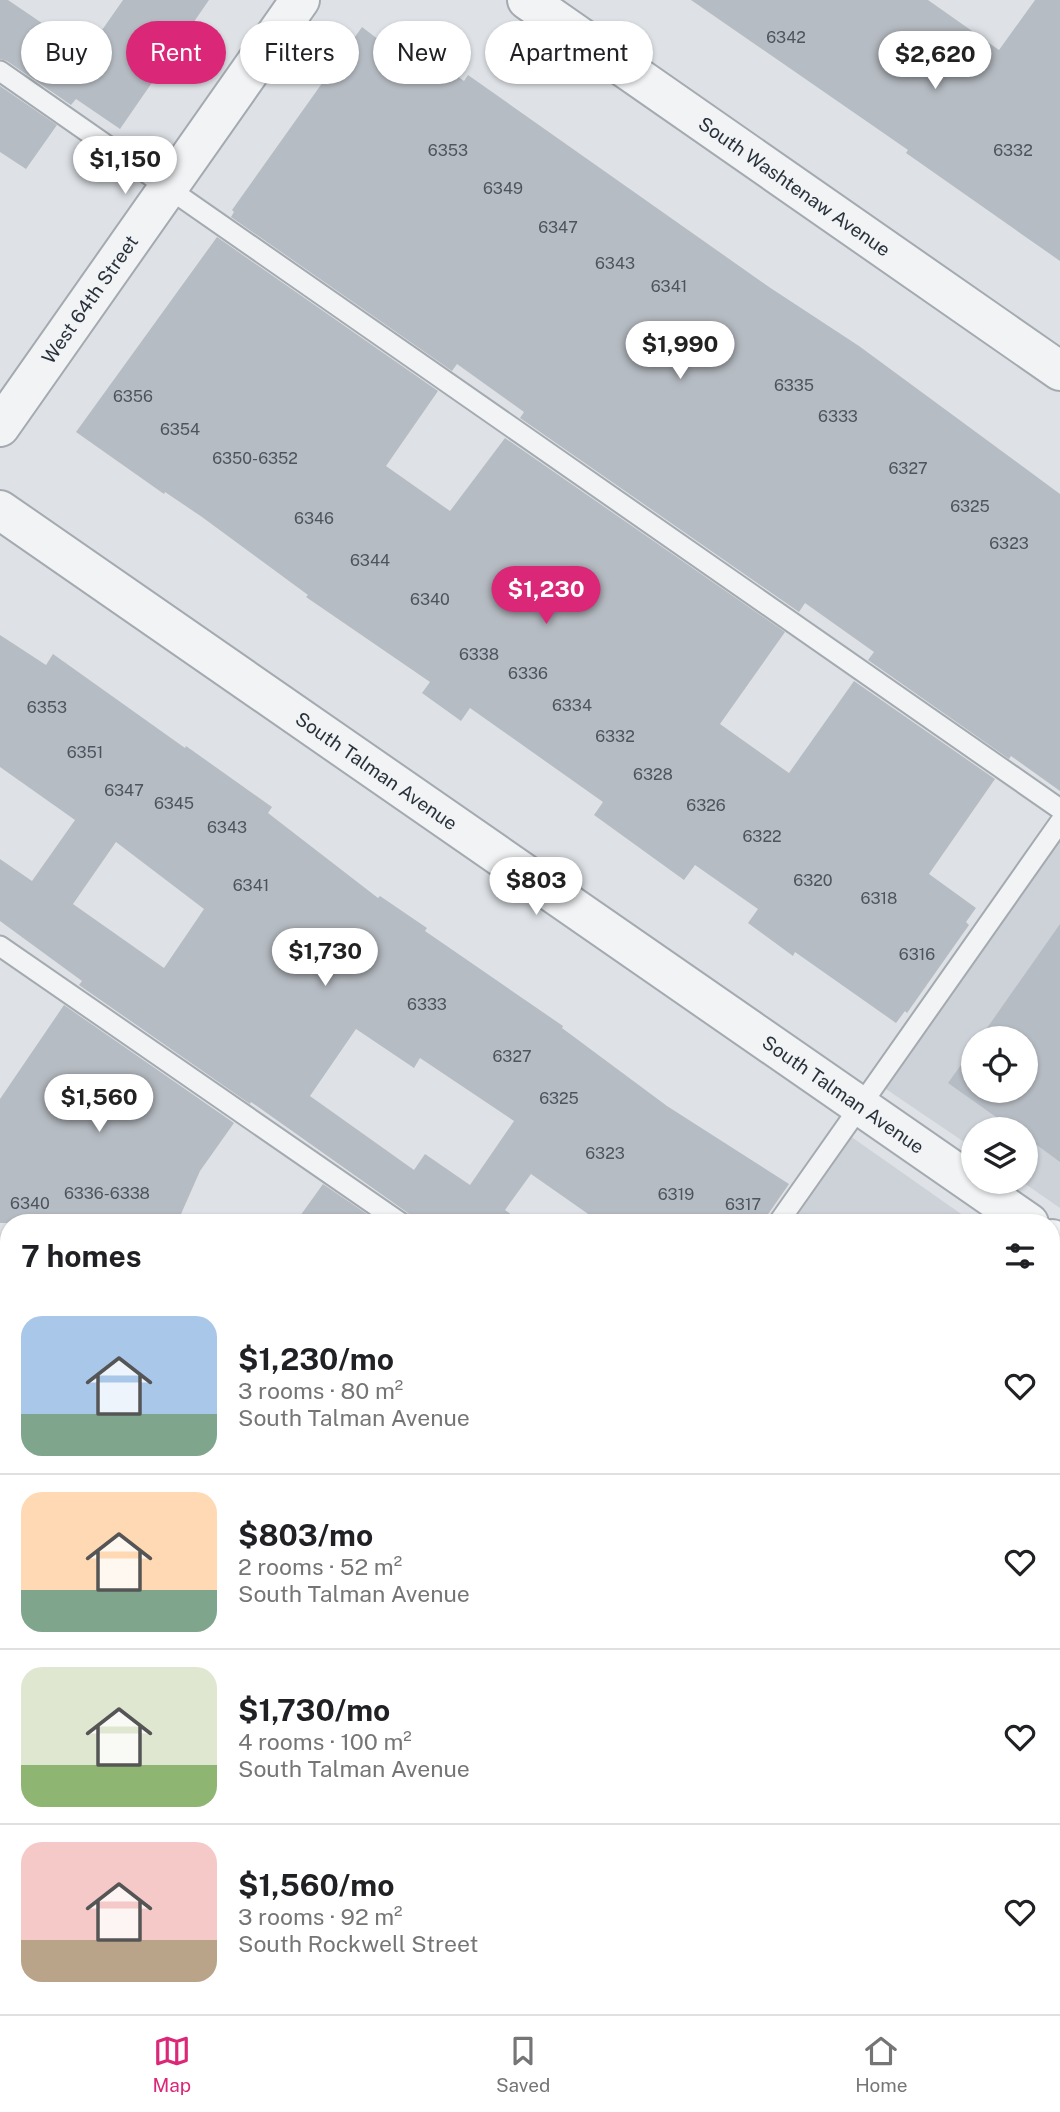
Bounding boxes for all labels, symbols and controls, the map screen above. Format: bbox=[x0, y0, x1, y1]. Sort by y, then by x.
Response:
chip: Buy bbox=[21, 21, 112, 84]
chip: Rent bbox=[126, 21, 226, 84]
chip: Filters bbox=[240, 21, 359, 84]
chip: New bbox=[373, 21, 471, 84]
chip: Apartment bbox=[485, 21, 653, 84]
house number: 6342 bbox=[766, 28, 806, 47]
pin: $2,620 bbox=[878, 32, 992, 91]
text: $2,620 bbox=[894, 40, 976, 67]
street label: South Washtenaw Avenue bbox=[694, 112, 895, 261]
pin: $1,150 bbox=[68, 136, 182, 196]
house number: 6353 bbox=[428, 141, 468, 160]
house number: 6332 bbox=[993, 141, 1033, 160]
text: $1,150 bbox=[89, 145, 161, 172]
house number: 6349 bbox=[483, 179, 523, 198]
house number: 6347 bbox=[538, 218, 578, 237]
street label: West 64th Street bbox=[37, 231, 142, 368]
house number: 6343 bbox=[595, 254, 635, 273]
house number: 6341 bbox=[651, 277, 687, 296]
pin: $1,990 bbox=[623, 322, 737, 381]
text: $1,990 bbox=[642, 330, 718, 357]
house number: 6335 bbox=[774, 376, 814, 395]
house number: 6356 bbox=[113, 387, 153, 406]
house number: 6333 bbox=[818, 407, 858, 426]
house number: 6354 bbox=[160, 420, 200, 439]
house number: 6350-6352 bbox=[212, 449, 298, 468]
house number: 6327 bbox=[888, 459, 928, 478]
house number: 6325 bbox=[950, 497, 990, 516]
house number: 6346 bbox=[294, 509, 334, 528]
house number: 6323 bbox=[989, 534, 1029, 553]
house number: 6344 bbox=[350, 551, 390, 570]
pin: $1,230 bbox=[489, 566, 603, 626]
text: $1,230 bbox=[508, 575, 584, 602]
house number: 6340 bbox=[410, 590, 450, 609]
house number: 6338 bbox=[459, 645, 499, 664]
house number: 6336 bbox=[508, 664, 548, 683]
house number: 6334 bbox=[552, 696, 592, 715]
house number: 6353 bbox=[27, 698, 67, 717]
street label: South Talman Avenue bbox=[291, 707, 461, 834]
house number: 6332 bbox=[595, 727, 635, 746]
house number: 6351 bbox=[67, 743, 103, 762]
house number: 6328 bbox=[633, 765, 673, 784]
house number: 6347 bbox=[104, 781, 144, 800]
house number: 6345 bbox=[154, 794, 194, 813]
house number: 6326 bbox=[686, 796, 726, 815]
house number: 6343 bbox=[207, 818, 247, 837]
house number: 6322 bbox=[742, 827, 782, 846]
pin: $803 bbox=[495, 858, 577, 917]
text: $803 bbox=[505, 866, 567, 893]
house number: 6320 bbox=[793, 871, 833, 890]
house number: 6341 bbox=[233, 876, 269, 895]
house number: 6318 bbox=[861, 889, 897, 908]
pin: $1,730 bbox=[268, 928, 382, 988]
text: $1,730 bbox=[288, 937, 362, 964]
house number: 6316 bbox=[899, 945, 935, 964]
house number: 6333 bbox=[407, 995, 447, 1014]
map controls bbox=[961, 1026, 1038, 1194]
button: locate bbox=[961, 1026, 1038, 1103]
street label: South Talman Avenue bbox=[758, 1031, 928, 1158]
house number: 6327 bbox=[492, 1047, 532, 1066]
pin: $1,560 bbox=[42, 1074, 156, 1134]
text: $1,560 bbox=[60, 1083, 138, 1110]
house number: 6325 bbox=[539, 1089, 579, 1108]
button: layers bbox=[961, 1117, 1038, 1194]
house number: 6323 bbox=[585, 1144, 625, 1163]
house number: 6336-6338 bbox=[64, 1184, 150, 1203]
house number: 6319 bbox=[658, 1185, 694, 1204]
house number: 6340 bbox=[10, 1194, 50, 1213]
house number: 6317 bbox=[725, 1195, 761, 1214]
icon: filters bbox=[1001, 1237, 1039, 1275]
text: 7 homes bbox=[21, 1238, 142, 1274]
text: $1,230/mo bbox=[238, 1341, 394, 1377]
icon: home bbox=[77, 1344, 161, 1428]
icon: heart bbox=[1001, 1367, 1039, 1405]
text: 3 rooms · 80 m² bbox=[238, 1377, 403, 1404]
text: South Talman Avenue bbox=[238, 1404, 470, 1431]
text: $803/mo bbox=[238, 1517, 373, 1553]
icon: home bbox=[77, 1520, 161, 1604]
icon: heart bbox=[1001, 1543, 1039, 1581]
text: 2 rooms · 52 m² bbox=[238, 1553, 402, 1580]
text: South Talman Avenue bbox=[238, 1580, 470, 1607]
text: $1,730/mo bbox=[238, 1692, 390, 1728]
icon: home bbox=[77, 1695, 161, 1779]
icon: heart bbox=[1001, 1718, 1039, 1756]
text: 4 rooms · 100 m² bbox=[238, 1728, 412, 1755]
text: South Talman Avenue bbox=[238, 1755, 470, 1782]
text: $1,560/mo bbox=[238, 1867, 394, 1903]
icon: home bbox=[77, 1870, 161, 1954]
icon: heart bbox=[1001, 1893, 1039, 1931]
text: 3 rooms · 92 m² bbox=[238, 1903, 403, 1930]
text: South Rockwell Street bbox=[238, 1930, 478, 1957]
tab: Map bbox=[152, 2032, 191, 2096]
tab: Saved bbox=[496, 2032, 550, 2096]
tab: Home bbox=[855, 2032, 908, 2096]

